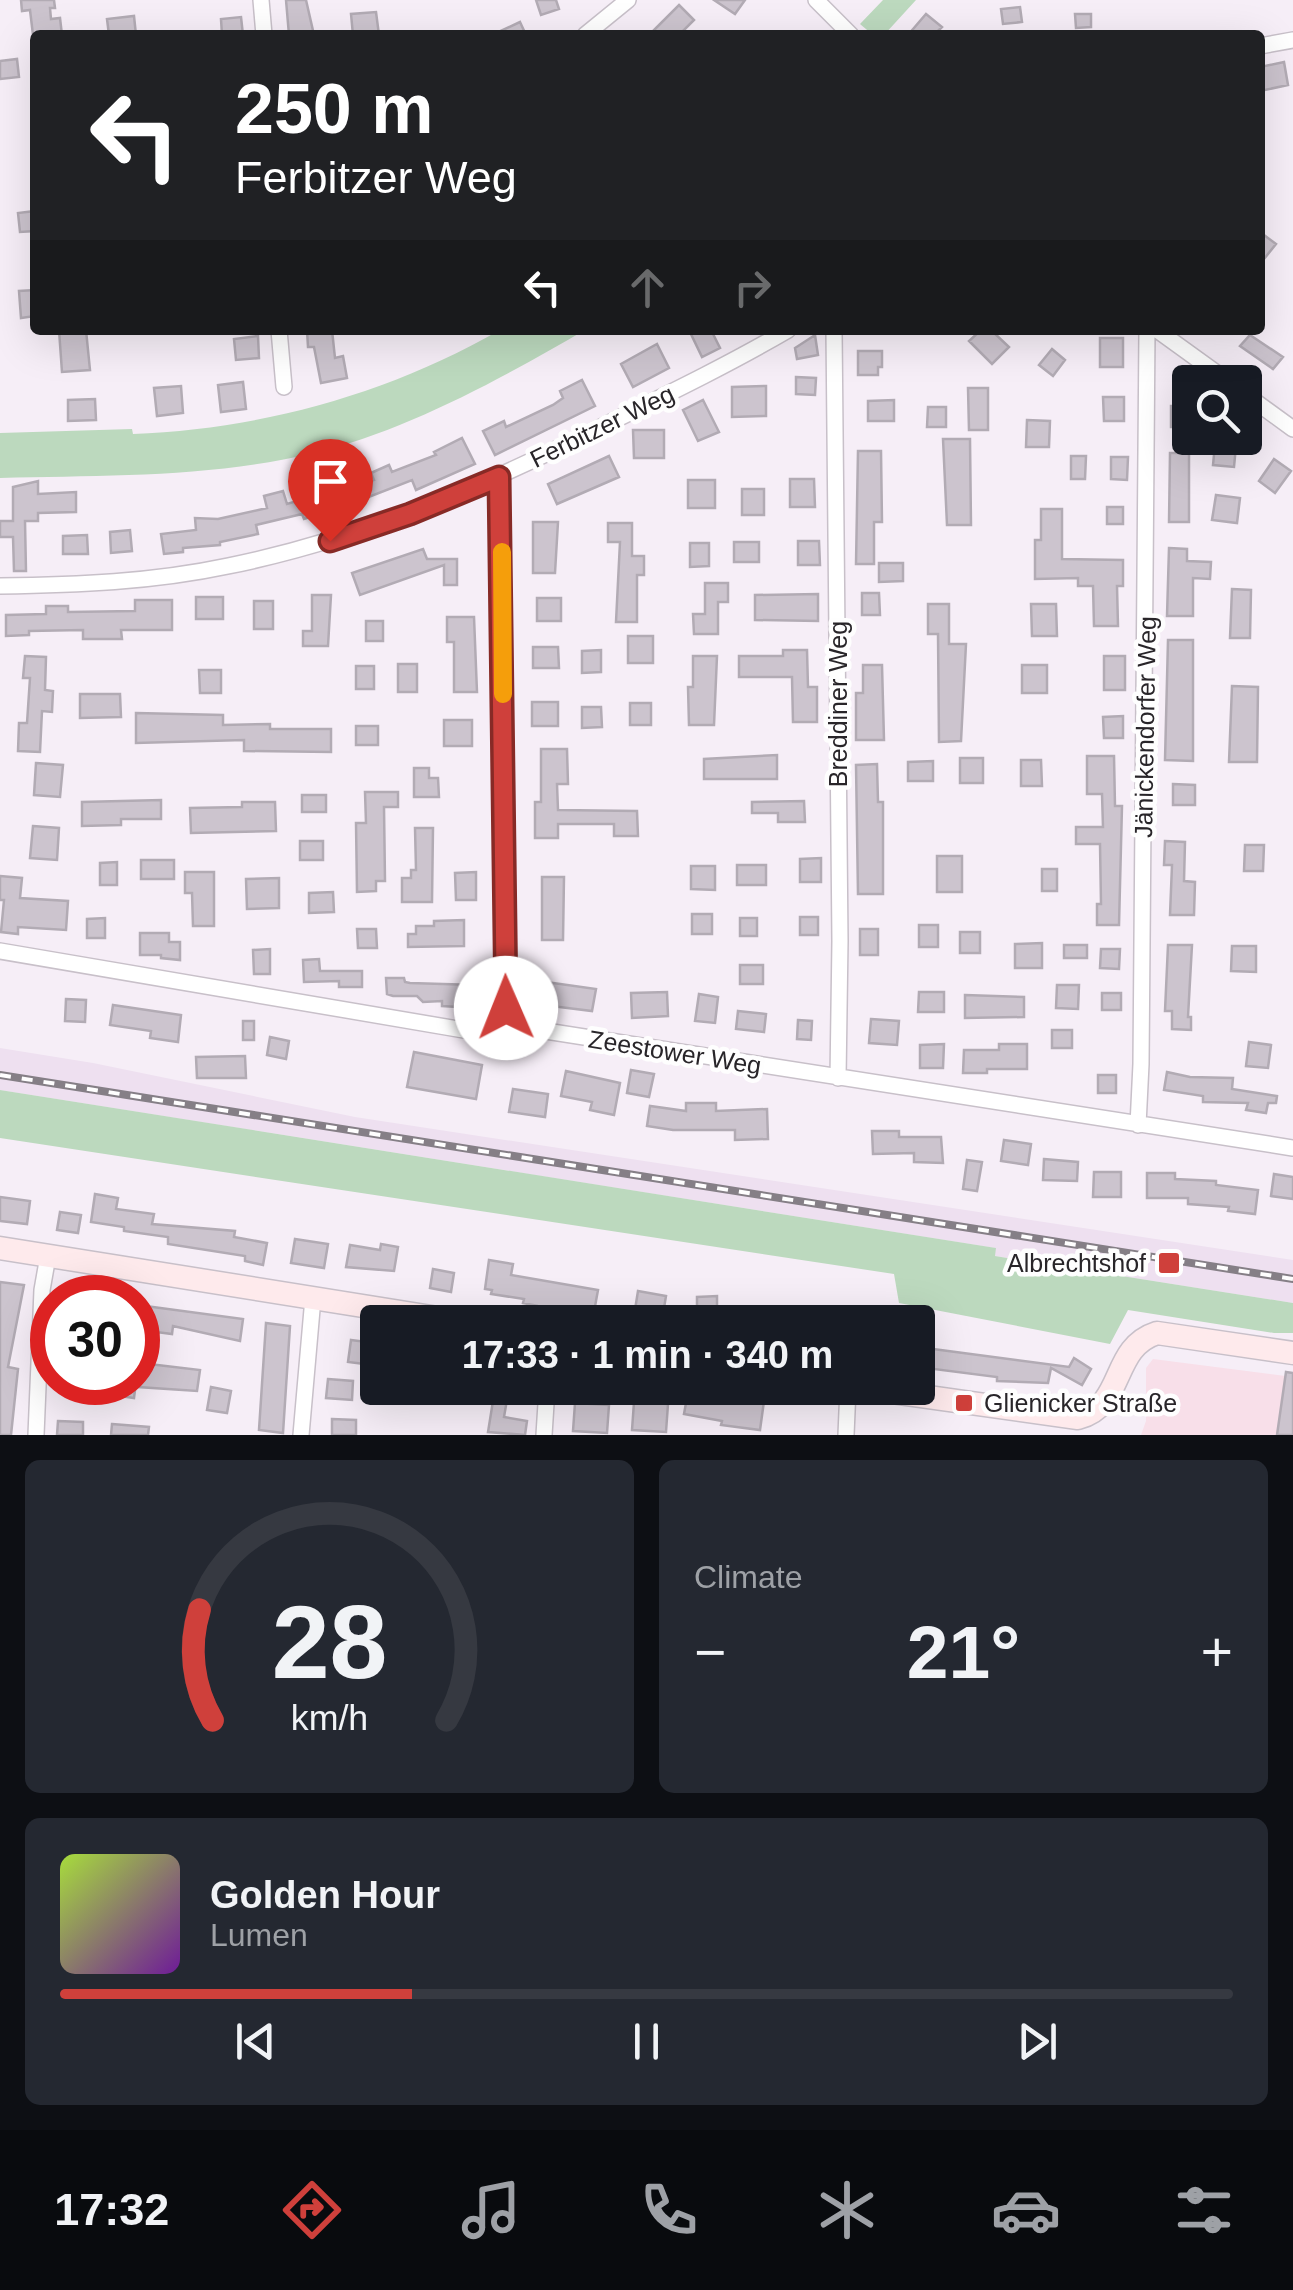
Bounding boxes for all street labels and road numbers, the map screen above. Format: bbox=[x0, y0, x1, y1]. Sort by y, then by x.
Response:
street label: Ferbitzer Weg bbox=[526, 379, 678, 473]
street label: Jänickendorfer Weg bbox=[1129, 616, 1161, 838]
street label: Breddiner Weg bbox=[824, 621, 852, 787]
street label: Zeestower Weg bbox=[587, 1025, 763, 1079]

